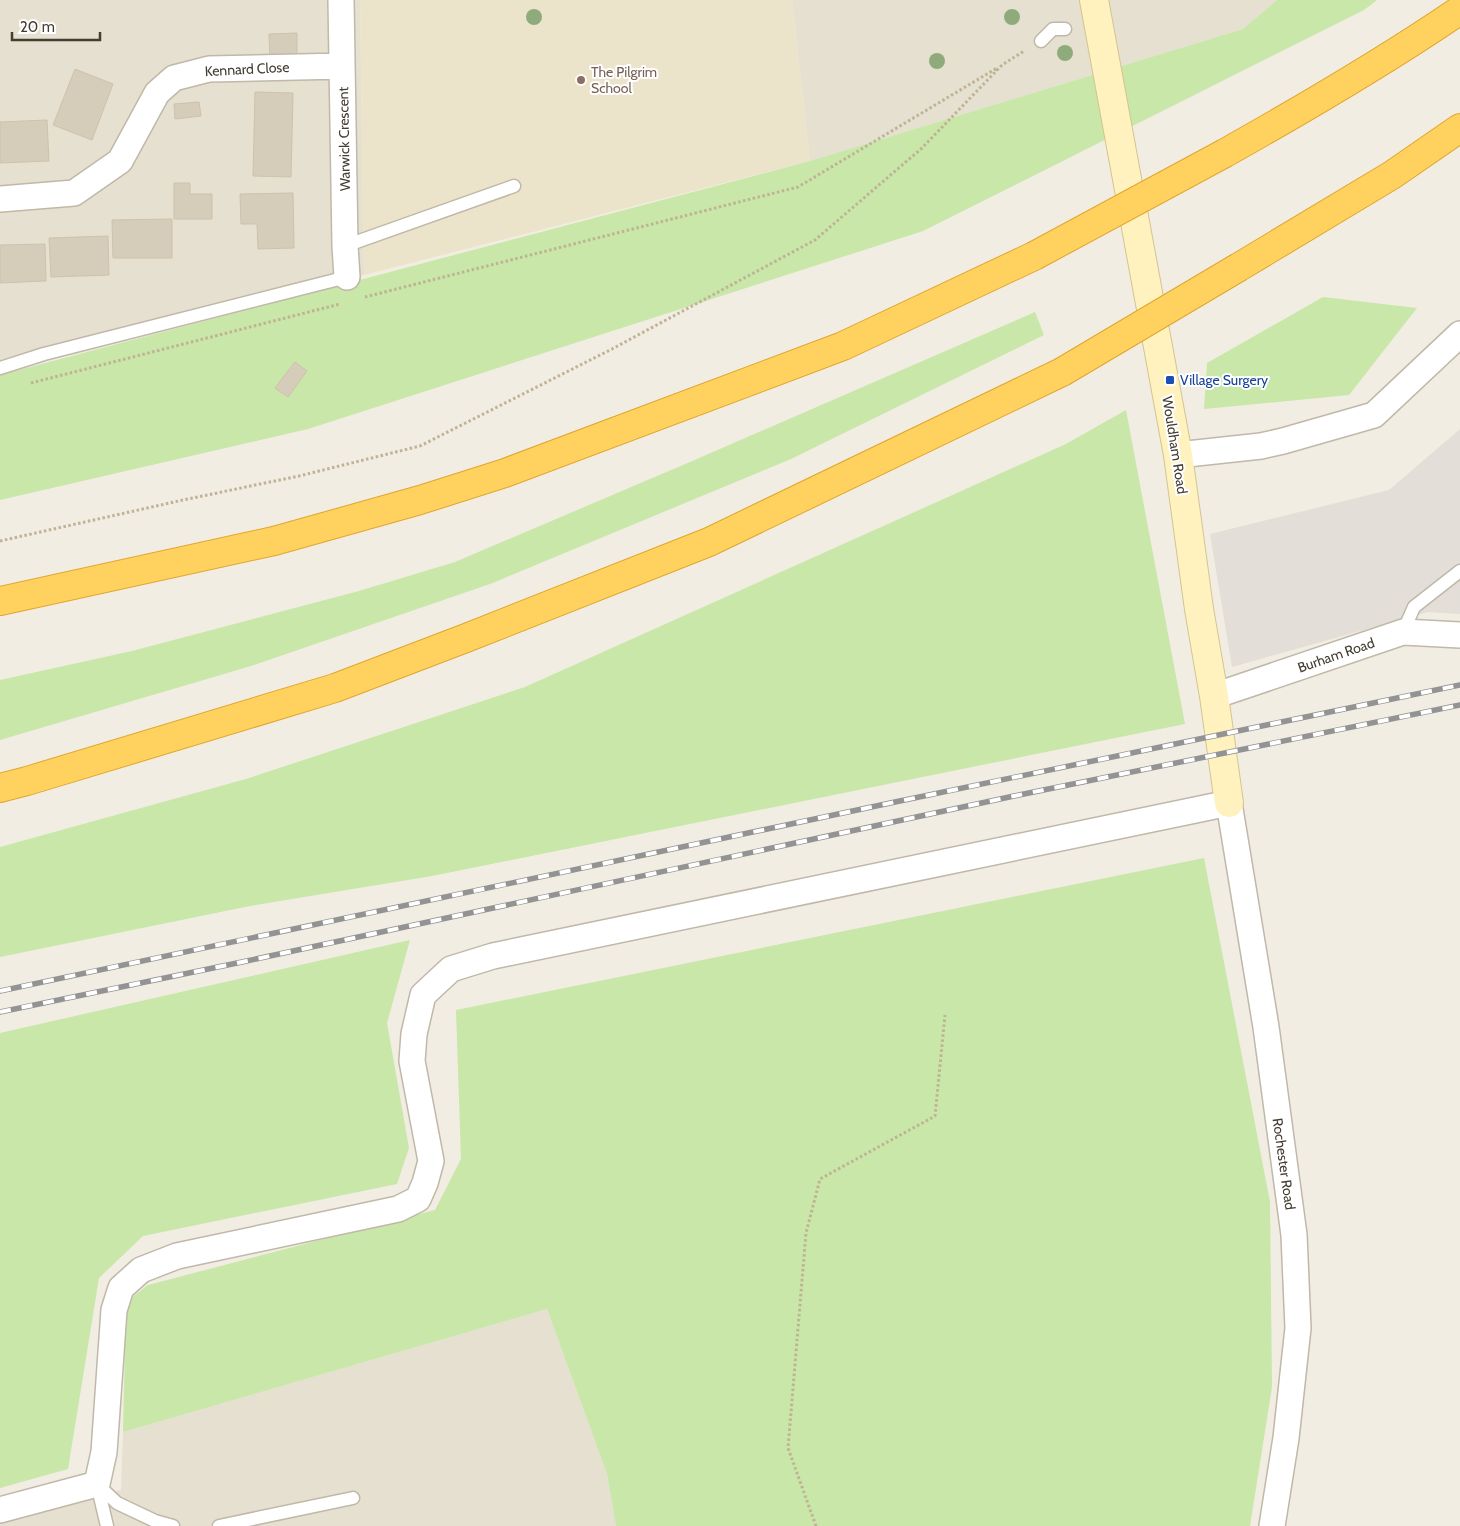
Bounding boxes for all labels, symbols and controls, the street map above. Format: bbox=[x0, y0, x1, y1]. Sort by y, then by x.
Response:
scale bar bbox=[12, 10, 100, 42]
text: 20 m bbox=[20, 18, 55, 36]
street label: Kennard Close bbox=[204, 58, 290, 80]
place label: The Pilgrim School bbox=[591, 63, 657, 97]
marker: The Pilgrim School bbox=[575, 74, 587, 86]
street label: Warwick Crescent bbox=[334, 86, 354, 191]
place label: Village Surgery bbox=[1180, 371, 1268, 389]
marker: Village Surgery bbox=[1164, 374, 1176, 386]
street label: Wouldham Road bbox=[1158, 395, 1192, 495]
street label: Burham Road bbox=[1295, 633, 1377, 677]
street label: Rochester Road bbox=[1269, 1117, 1299, 1211]

